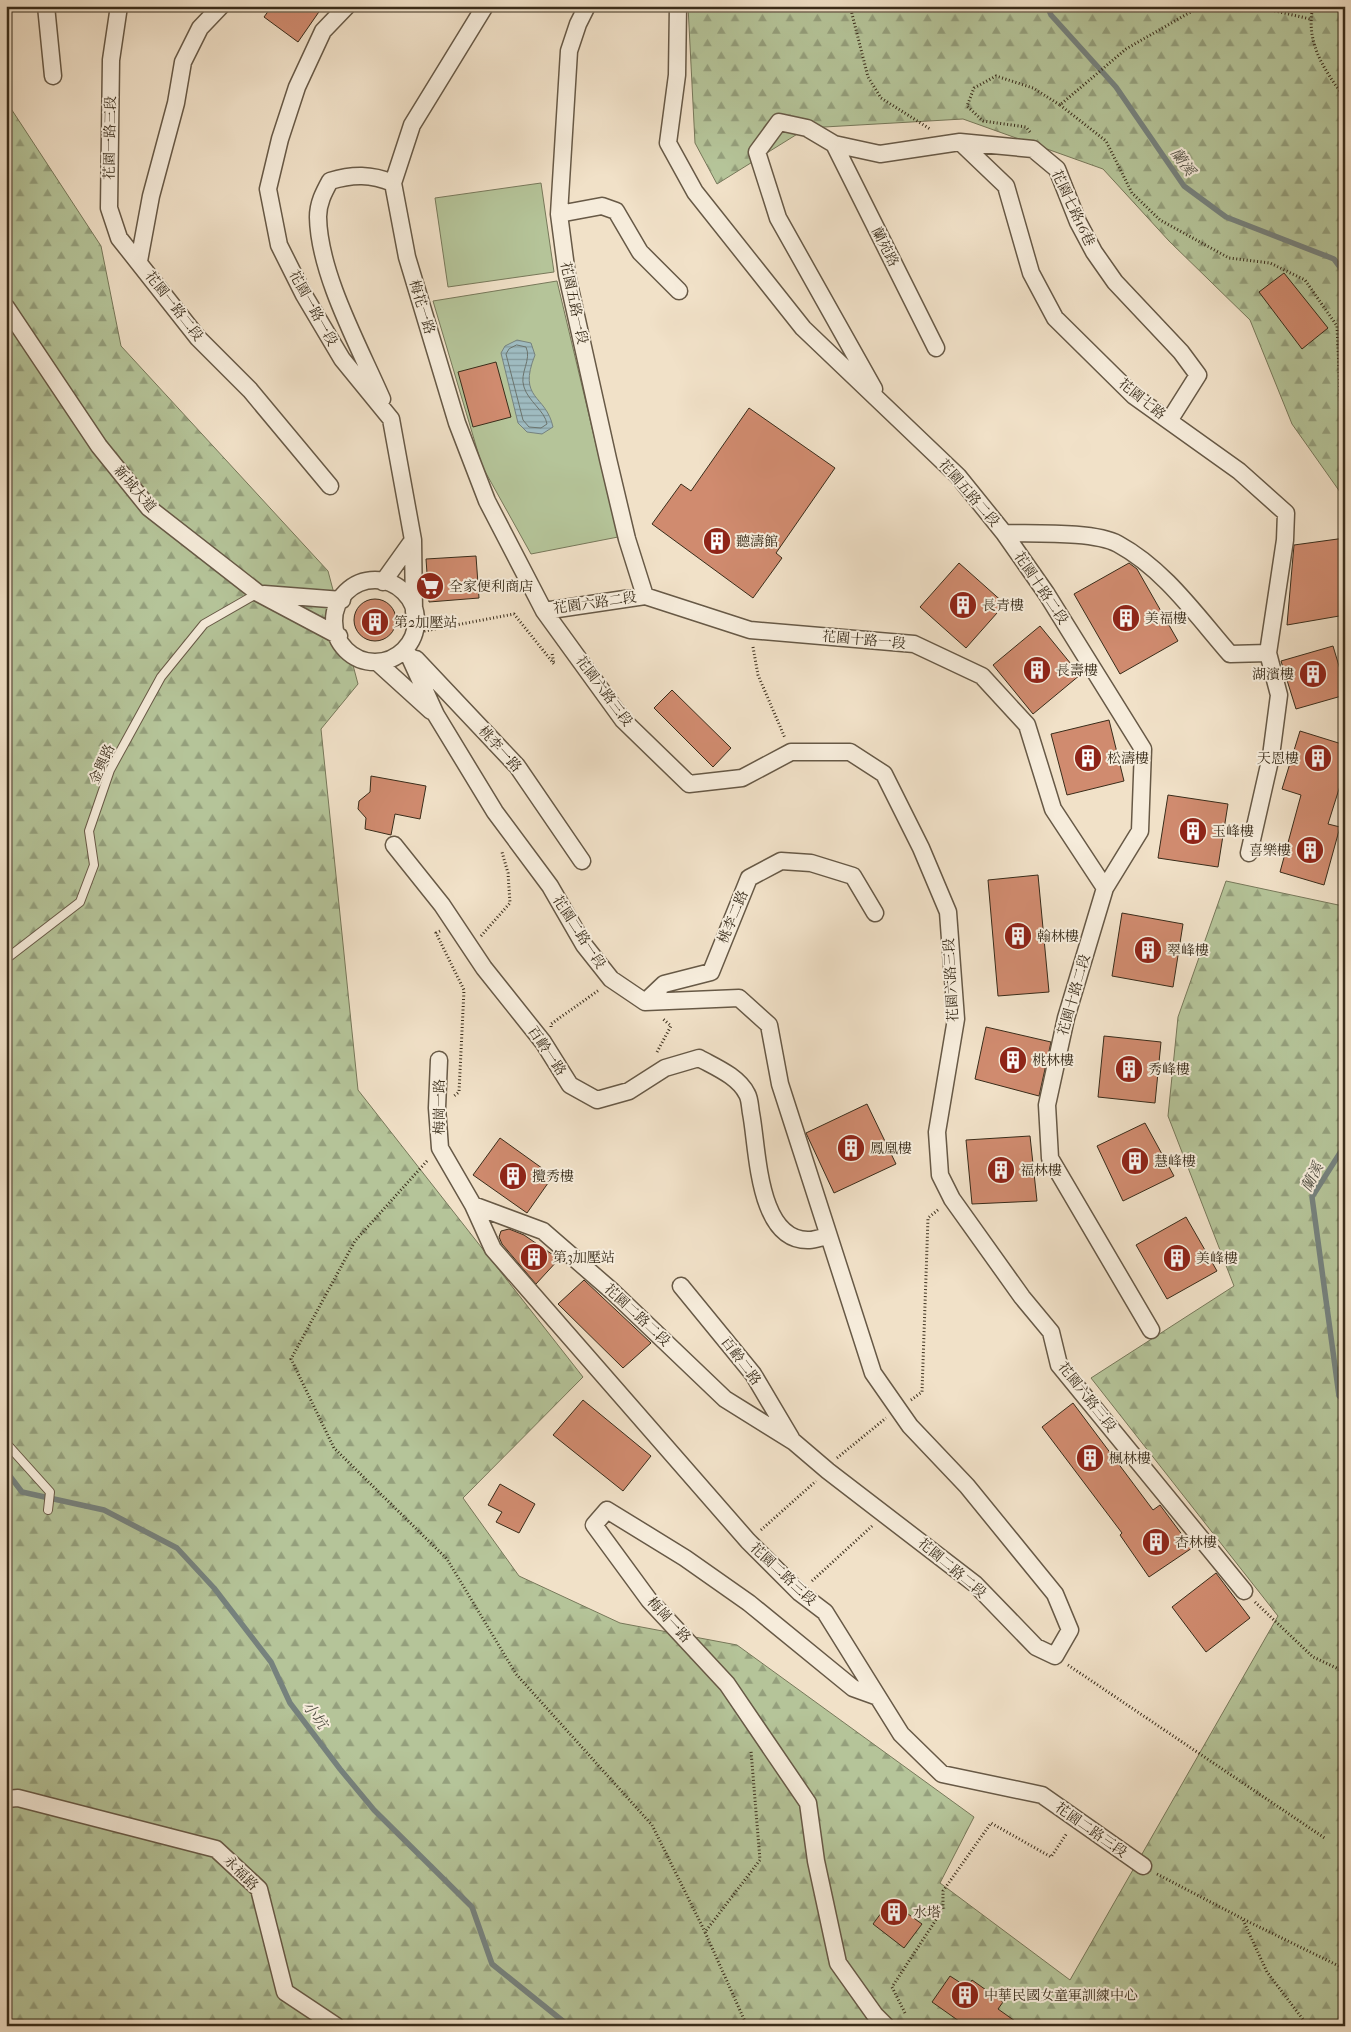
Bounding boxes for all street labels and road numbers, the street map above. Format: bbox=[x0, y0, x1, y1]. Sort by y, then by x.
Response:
street label: 花園一路三段 bbox=[101, 96, 119, 180]
street label: 花園七路16巷 bbox=[1048, 167, 1098, 249]
street label: 蘭苑路 bbox=[868, 224, 902, 270]
street label: 花園五路一段 bbox=[557, 260, 591, 346]
street label: 花園一路一段 bbox=[285, 267, 341, 349]
street label: 花園一路二段 bbox=[141, 268, 207, 344]
street label: 梅花一路 bbox=[406, 278, 438, 336]
street label: 花園七路 bbox=[1115, 375, 1169, 423]
street label: 花園五路二段 bbox=[935, 456, 1003, 530]
street label: 新城大道 bbox=[110, 462, 160, 516]
street label: 花園十路二段 bbox=[1010, 548, 1072, 628]
street label: 花園六路二段 bbox=[552, 589, 638, 617]
street label: 花園十路一段 bbox=[821, 628, 907, 652]
street label: 花園六路三段 bbox=[572, 652, 636, 730]
street label: 桃李一路 bbox=[475, 723, 525, 775]
street label: 金興路 bbox=[86, 741, 118, 787]
street label: 桃李二路 bbox=[714, 888, 752, 946]
street label: 花園二路一段 bbox=[549, 892, 609, 972]
street label: 花園六路三段 bbox=[940, 938, 962, 1022]
street label: 花園十路二段 bbox=[1054, 952, 1094, 1038]
street label: 百齡一路 bbox=[524, 1023, 570, 1079]
street label: 梅崗一路 bbox=[431, 1079, 448, 1135]
street label: 花園二路二段 bbox=[600, 1280, 674, 1350]
street label: 百齡二路 bbox=[717, 1334, 765, 1388]
street label: 花園六路三段 bbox=[1054, 1359, 1120, 1435]
street label: 花園二路二段 bbox=[914, 1534, 990, 1602]
street label: 花園二路三段 bbox=[746, 1539, 820, 1609]
street label: 梅崗一路 bbox=[644, 1594, 694, 1646]
street label: 花園二路三段 bbox=[1052, 1799, 1130, 1861]
street label: 永福路 bbox=[220, 1852, 262, 1894]

